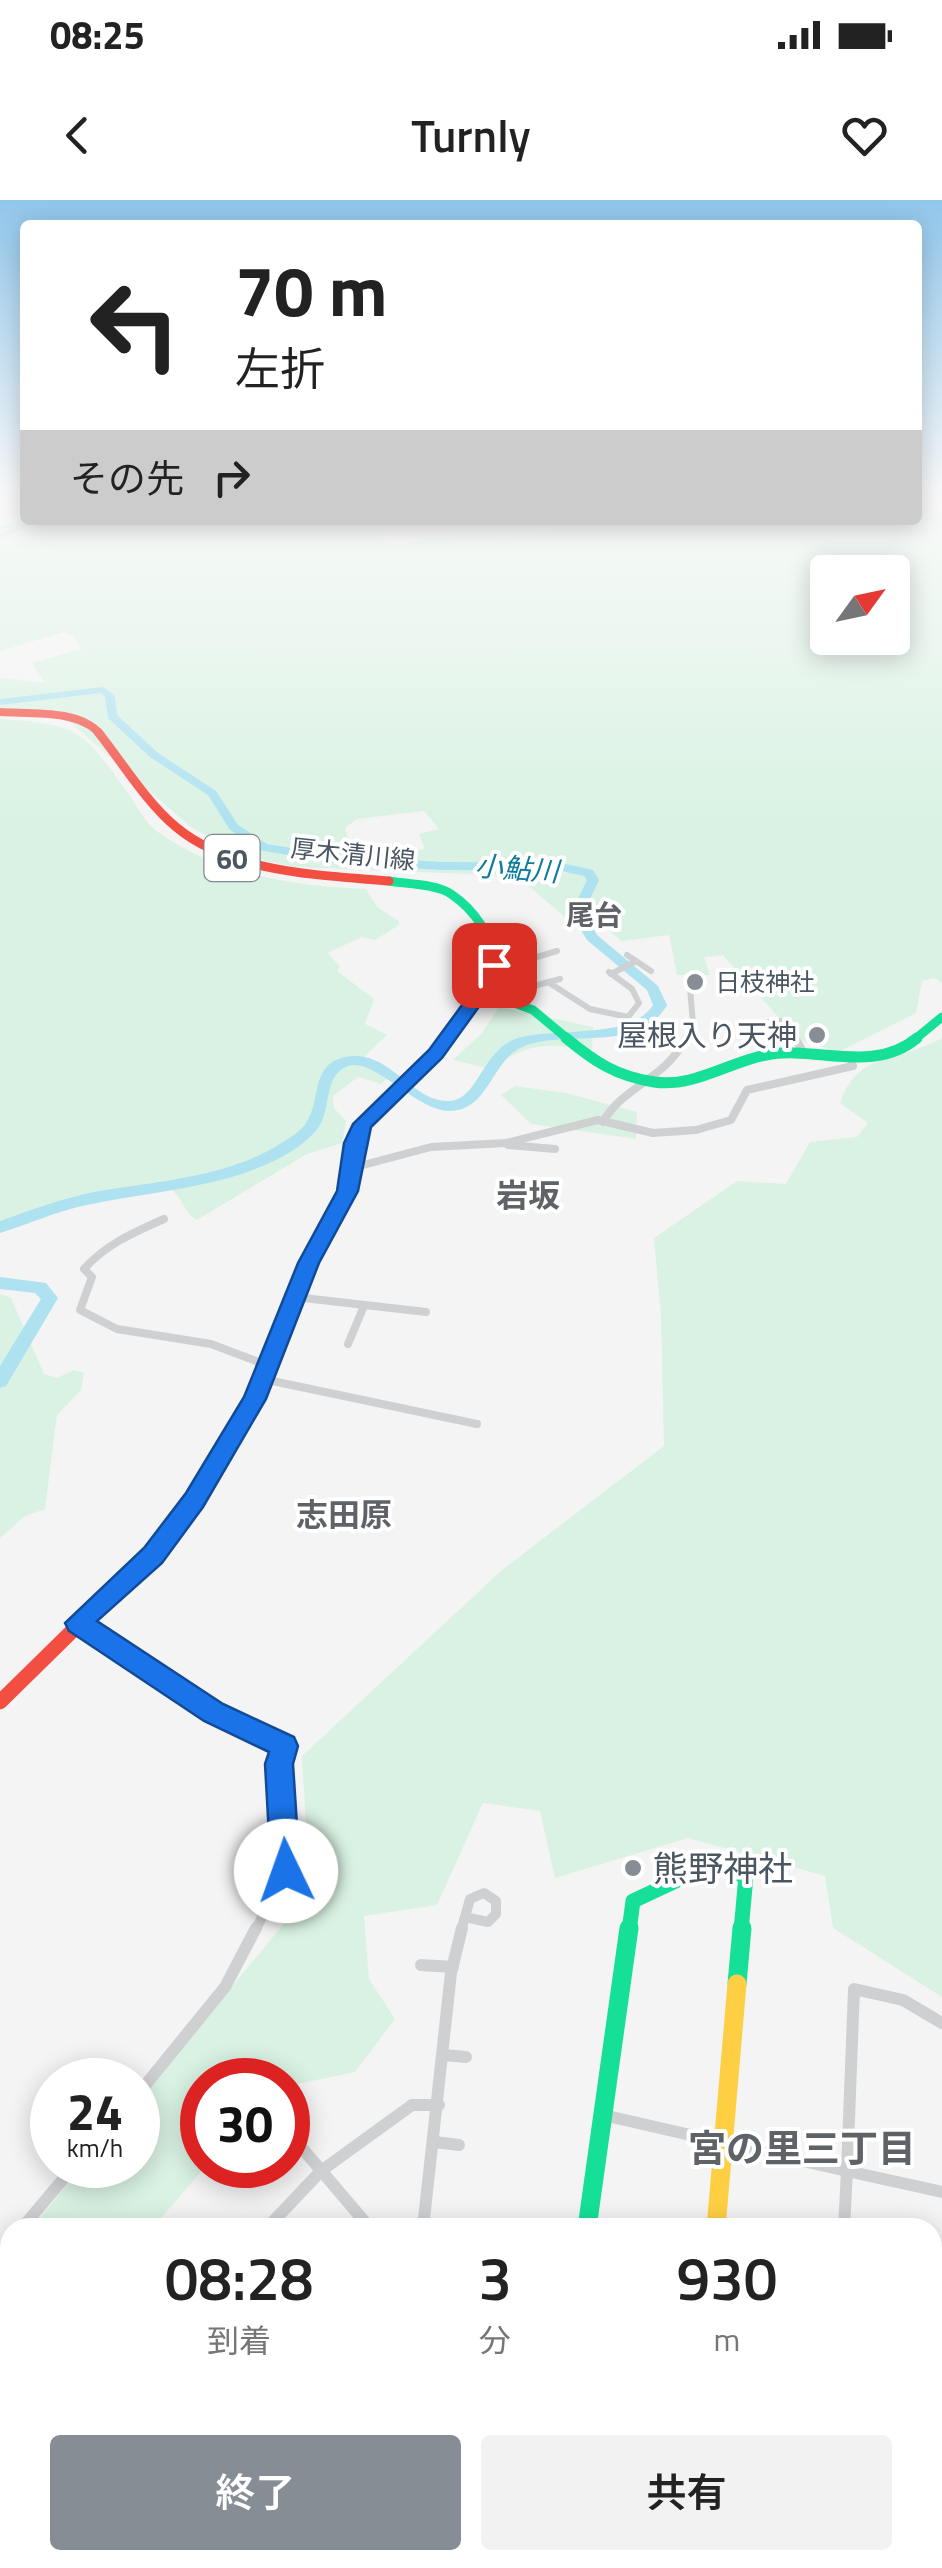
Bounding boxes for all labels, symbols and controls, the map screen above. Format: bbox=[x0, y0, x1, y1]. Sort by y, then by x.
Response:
text: 08:25 bbox=[50, 6, 145, 64]
text: Turnly bbox=[411, 101, 531, 169]
icon: back bbox=[50, 108, 105, 163]
icon: heart bbox=[837, 108, 892, 163]
text: 70 m bbox=[235, 237, 388, 343]
icon: left bbox=[70, 260, 200, 390]
text: 左折 bbox=[235, 334, 325, 402]
text: その先 bbox=[70, 449, 184, 507]
icon: right bbox=[204, 450, 259, 505]
north arrow bbox=[810, 555, 910, 655]
map controls bbox=[810, 555, 910, 655]
street label: 厚木清川線 bbox=[289, 829, 417, 879]
road number: 60 bbox=[204, 835, 260, 881]
water label: 小鮎川 bbox=[474, 844, 563, 893]
district label: 尾台 bbox=[566, 893, 622, 936]
pin bbox=[452, 923, 537, 1008]
icon: arrive bbox=[467, 938, 522, 993]
place label: 日枝神社 bbox=[715, 963, 815, 1001]
marker: 日枝神社 bbox=[684, 971, 706, 993]
place label: 屋根入り天神 bbox=[617, 1012, 797, 1058]
marker: 屋根入り天神 bbox=[806, 1024, 828, 1046]
district label: 岩坂 bbox=[496, 1171, 560, 1219]
district label: 志田原 bbox=[296, 1490, 392, 1538]
position arrow bbox=[234, 1819, 338, 1923]
place label: 熊野神社 bbox=[653, 1841, 793, 1895]
marker: 熊野神社 bbox=[622, 1857, 644, 1879]
speed limit sign: 30 bbox=[180, 2058, 310, 2188]
text: 24 bbox=[67, 2073, 123, 2149]
district label: 宮の里三丁目 bbox=[688, 2119, 916, 2177]
text: km/h bbox=[67, 2129, 123, 2167]
text: 08:28 bbox=[165, 2232, 313, 2323]
text: 3 bbox=[478, 2232, 512, 2323]
text: 930 bbox=[676, 2232, 777, 2323]
text: m bbox=[713, 2315, 740, 2363]
text: 到着 bbox=[207, 2316, 271, 2364]
text: 分 bbox=[479, 2316, 511, 2364]
button: 終了 bbox=[50, 2435, 461, 2550]
button: 共有 bbox=[481, 2435, 892, 2550]

